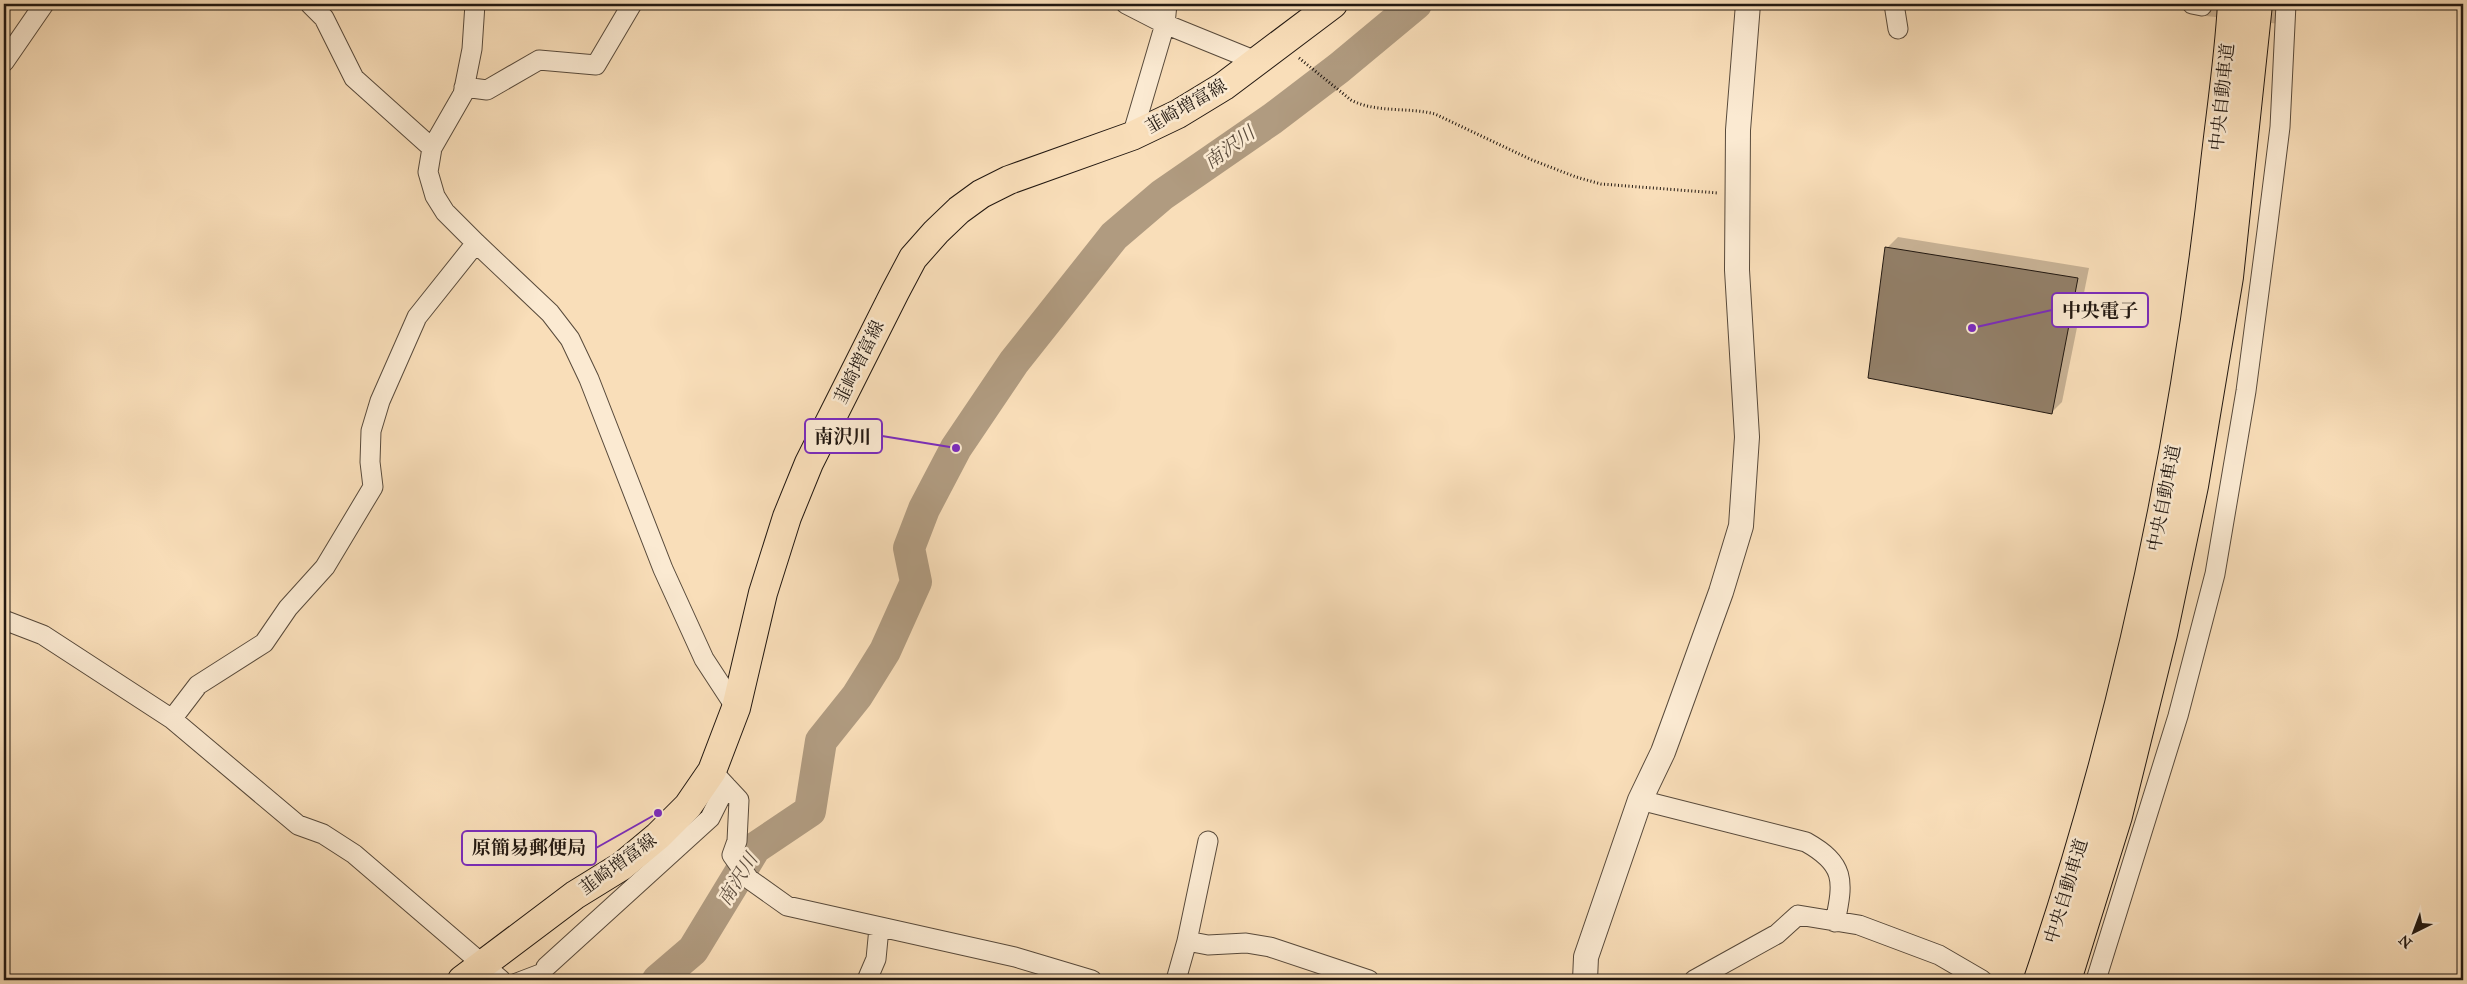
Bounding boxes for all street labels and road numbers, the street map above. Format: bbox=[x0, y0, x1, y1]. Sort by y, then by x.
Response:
street label: 中央自動車道 bbox=[2205, 42, 2239, 152]
street label: 韮崎増富線 bbox=[1142, 74, 1230, 138]
street label: 韮崎増富線 bbox=[829, 317, 889, 407]
street label: 中央自動車道 bbox=[2143, 443, 2185, 553]
street label: 韮崎増富線 bbox=[575, 829, 661, 899]
street label: 中央自動車道 bbox=[2040, 836, 2092, 946]

